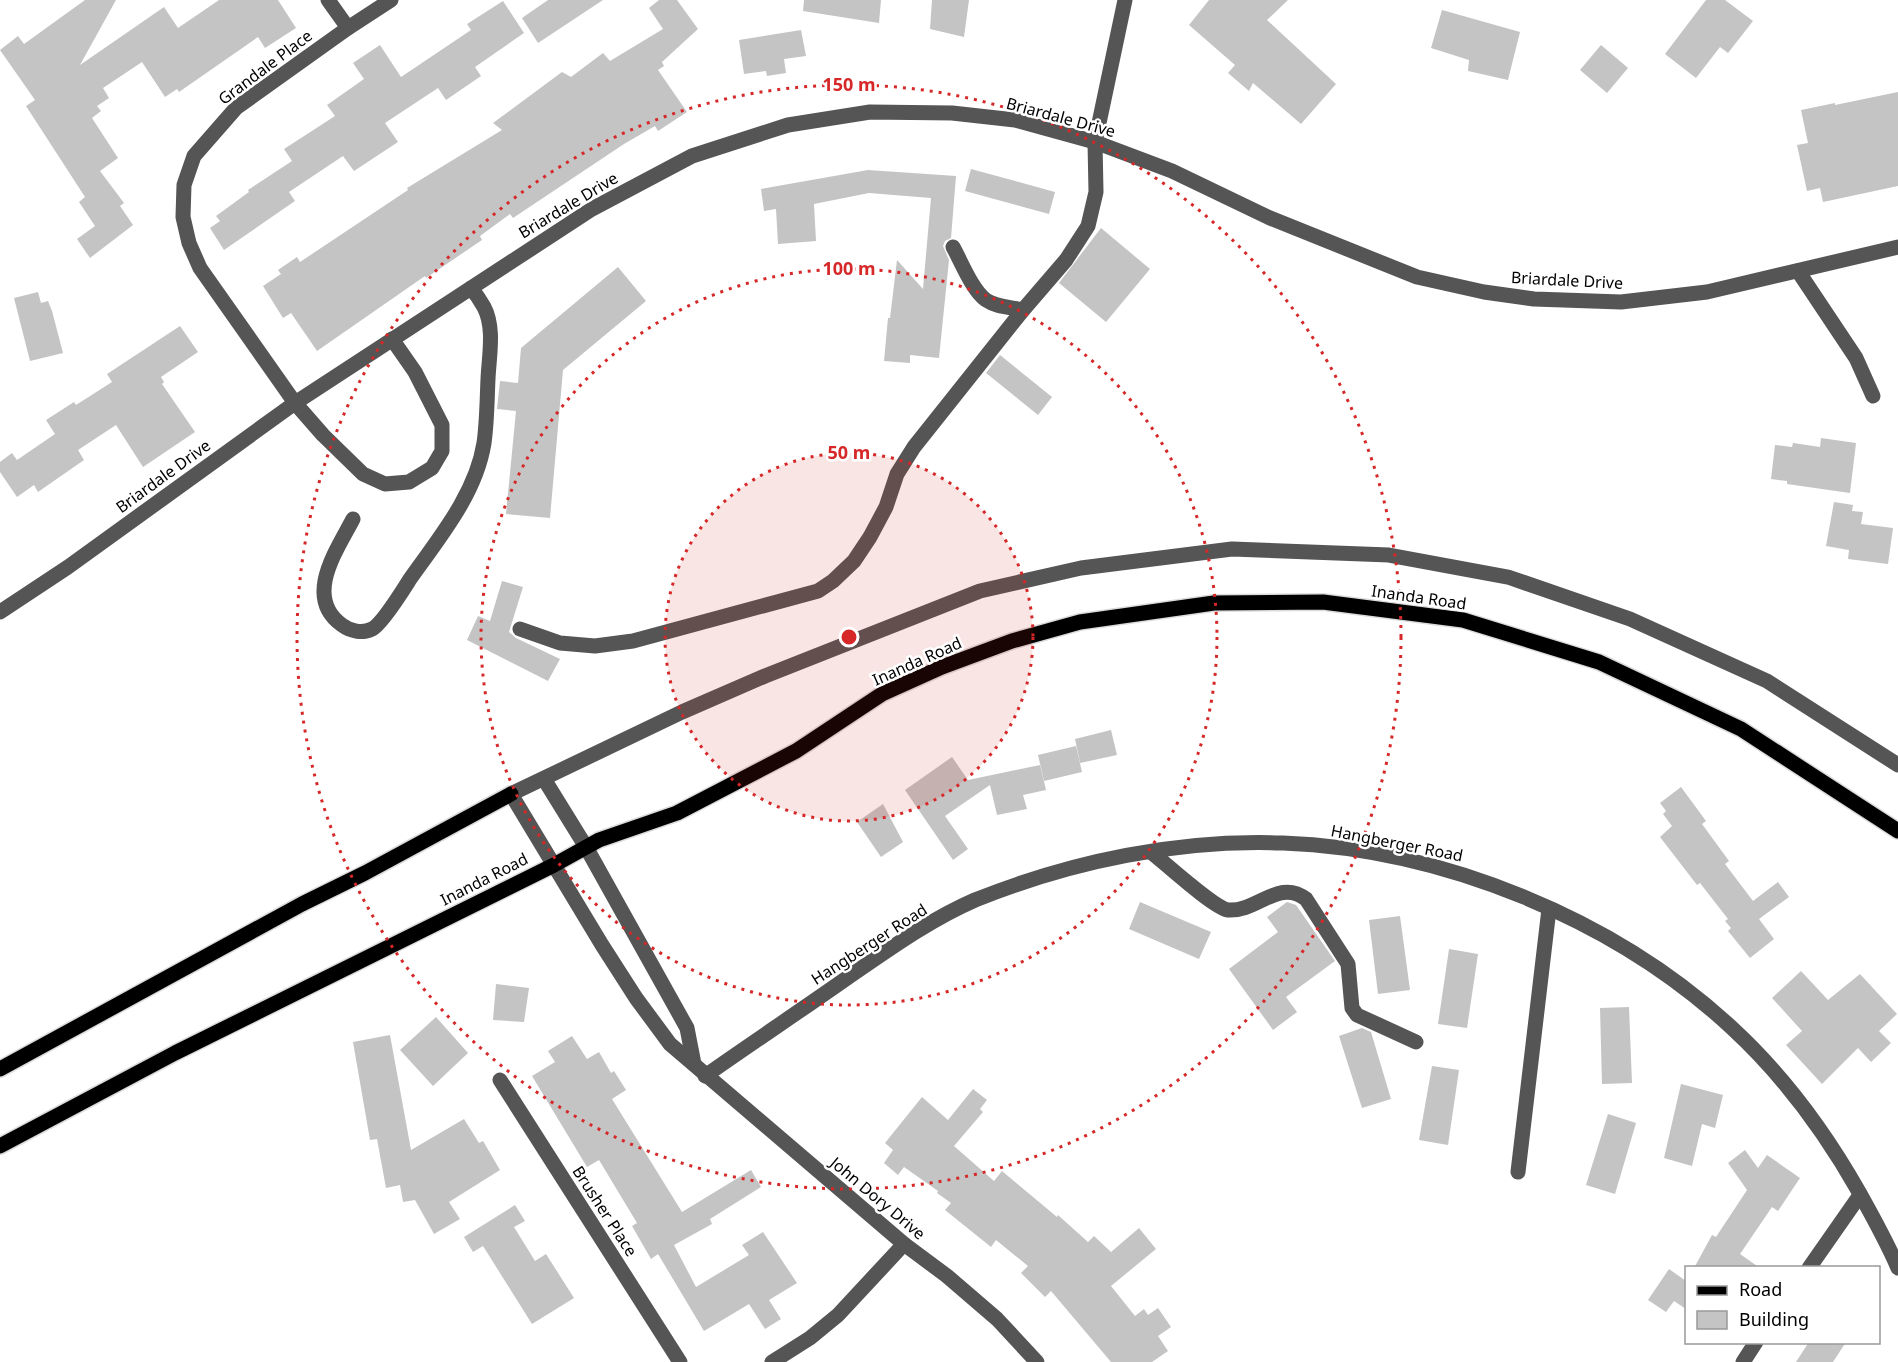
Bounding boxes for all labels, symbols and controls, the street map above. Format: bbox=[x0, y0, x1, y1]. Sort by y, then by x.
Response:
street label: Grandale Place bbox=[213, 24, 317, 110]
text: 150 m bbox=[822, 72, 876, 96]
street label: Briardale Drive bbox=[1004, 92, 1118, 142]
street label: Briardale Drive bbox=[514, 167, 622, 243]
text: 100 m bbox=[822, 256, 876, 280]
street label: Briardale Drive bbox=[1510, 266, 1624, 294]
street label: Briardale Drive bbox=[111, 434, 215, 518]
text: 50 m bbox=[828, 440, 870, 464]
street label: Inanda Road bbox=[1370, 579, 1468, 615]
centre of rings bbox=[839, 627, 859, 647]
street label: Inanda Road bbox=[869, 632, 965, 690]
street label: Hangberger Road bbox=[1329, 819, 1465, 867]
street label: Inanda Road bbox=[436, 847, 532, 911]
street label: Hangberger Road bbox=[807, 898, 931, 990]
street label: John Dory Drive bbox=[824, 1150, 930, 1244]
street label: Brusher Place bbox=[568, 1162, 642, 1260]
legend bbox=[1685, 1266, 1880, 1344]
text: Road bbox=[1739, 1277, 1782, 1301]
text: Building bbox=[1739, 1307, 1809, 1331]

